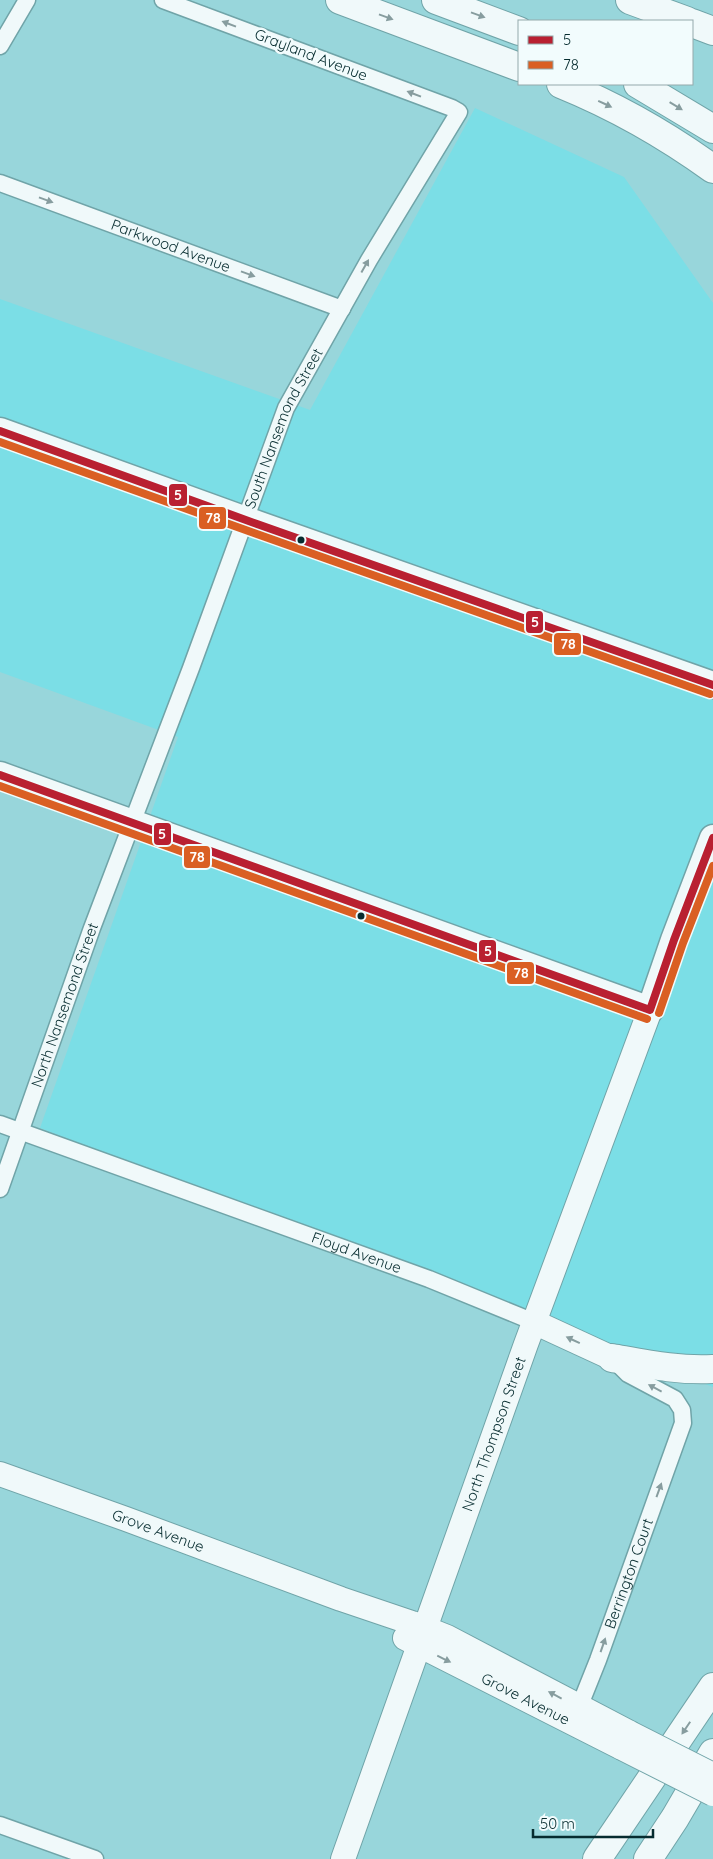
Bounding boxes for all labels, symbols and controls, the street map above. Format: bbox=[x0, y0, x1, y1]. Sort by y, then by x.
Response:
one-way arrow bbox=[470, 12, 485, 19]
one-way arrow bbox=[379, 13, 394, 21]
one-way arrow bbox=[221, 20, 236, 27]
legend bbox=[518, 20, 693, 85]
street label: Grayland Avenue bbox=[252, 24, 370, 85]
text: 5 bbox=[563, 30, 571, 49]
text: 78 bbox=[563, 55, 579, 74]
one-way arrow bbox=[406, 90, 421, 97]
one-way arrow bbox=[598, 100, 612, 108]
one-way arrow bbox=[670, 101, 683, 110]
one-way arrow bbox=[39, 196, 54, 204]
street label: Parkwood Avenue bbox=[109, 215, 233, 276]
one-way arrow bbox=[361, 259, 370, 273]
one-way arrow bbox=[240, 271, 255, 278]
street label: South Nansemond Street bbox=[240, 345, 327, 511]
line badge: 5 bbox=[168, 483, 188, 507]
text: 5 bbox=[174, 486, 182, 504]
line badge: 78 bbox=[198, 506, 227, 530]
text: 78 bbox=[205, 509, 221, 527]
unlabelled marker bbox=[296, 535, 306, 545]
line badge: 5 bbox=[525, 610, 544, 634]
text: 5 bbox=[531, 613, 539, 631]
line badge: 78 bbox=[553, 632, 582, 656]
text: 78 bbox=[560, 635, 576, 653]
line badge: 5 bbox=[153, 822, 172, 846]
text: 5 bbox=[158, 825, 166, 843]
line badge: 78 bbox=[183, 845, 211, 869]
text: 78 bbox=[189, 848, 205, 866]
unlabelled marker bbox=[356, 911, 366, 921]
street label: North Nansemond Street bbox=[27, 920, 102, 1090]
line badge: 5 bbox=[478, 939, 497, 963]
text: 5 bbox=[484, 942, 492, 960]
line badge: 78 bbox=[506, 961, 535, 985]
text: 78 bbox=[513, 964, 529, 982]
street label: Floyd Avenue bbox=[309, 1227, 404, 1277]
one-way arrow bbox=[566, 1336, 580, 1344]
street label: North Thompson Street bbox=[457, 1354, 530, 1514]
one-way arrow bbox=[648, 1384, 662, 1393]
one-way arrow bbox=[655, 1482, 663, 1497]
street label: Grove Avenue bbox=[110, 1505, 207, 1556]
street label: Berrington Court bbox=[600, 1516, 657, 1631]
one-way arrow bbox=[600, 1638, 607, 1653]
one-way arrow bbox=[437, 1655, 451, 1663]
street label: Grove Avenue bbox=[478, 1668, 573, 1729]
one-way arrow bbox=[548, 1691, 562, 1699]
one-way arrow bbox=[681, 1721, 691, 1735]
scale bar bbox=[533, 1806, 653, 1838]
text: 50 m bbox=[540, 1814, 575, 1833]

